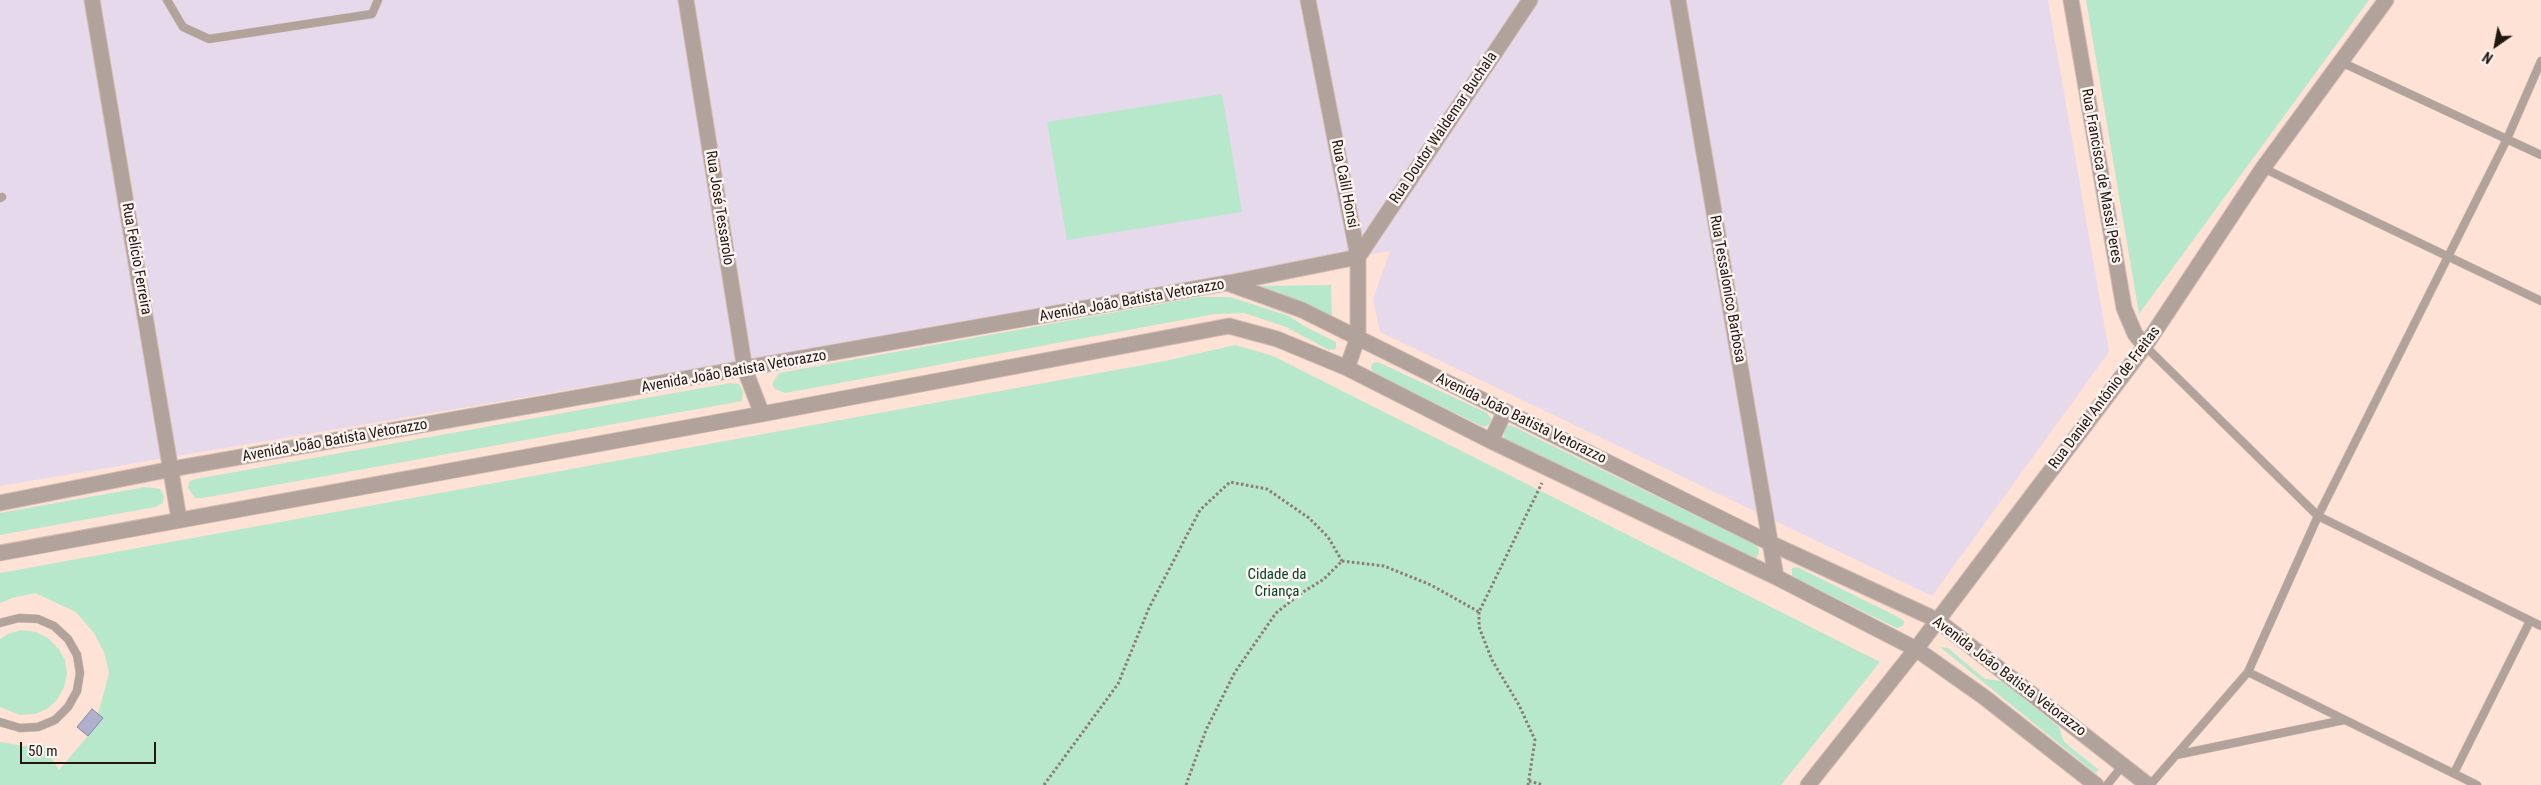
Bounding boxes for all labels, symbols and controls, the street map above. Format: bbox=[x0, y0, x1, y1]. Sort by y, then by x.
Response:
north arrow bbox=[2471, 20, 2521, 70]
street label: Rua Doutor Waldemar Buchala bbox=[1386, 49, 1502, 207]
text: N bbox=[2480, 49, 2496, 67]
street label: Rua Francisca de Massi Peres bbox=[2077, 87, 2125, 265]
street label: Rua Calil Honsi bbox=[1327, 138, 1361, 230]
street label: Rua José Tessarolo bbox=[701, 149, 737, 267]
street label: Rua Felício Ferreira bbox=[117, 202, 155, 316]
street label: Rua Tessalonico Barbosa bbox=[1705, 214, 1749, 364]
street label: Avenida João Batista Vetorazzo bbox=[1038, 276, 1226, 326]
street label: Rua Daniel Antônio de Freitas bbox=[2045, 323, 2165, 473]
street label: Avenida João Batista Vetorazzo bbox=[640, 347, 828, 397]
street label: Avenida João Batista Vetorazzo bbox=[1433, 370, 1609, 468]
street label: Avenida João Batista Vetorazzo bbox=[241, 416, 429, 466]
park label: Cidade da Criança bbox=[1247, 566, 1307, 601]
street label: Avenida João Batista Vetorazzo bbox=[1929, 613, 2089, 741]
scale bar bbox=[22, 732, 159, 764]
text: 50 m bbox=[28, 742, 58, 760]

